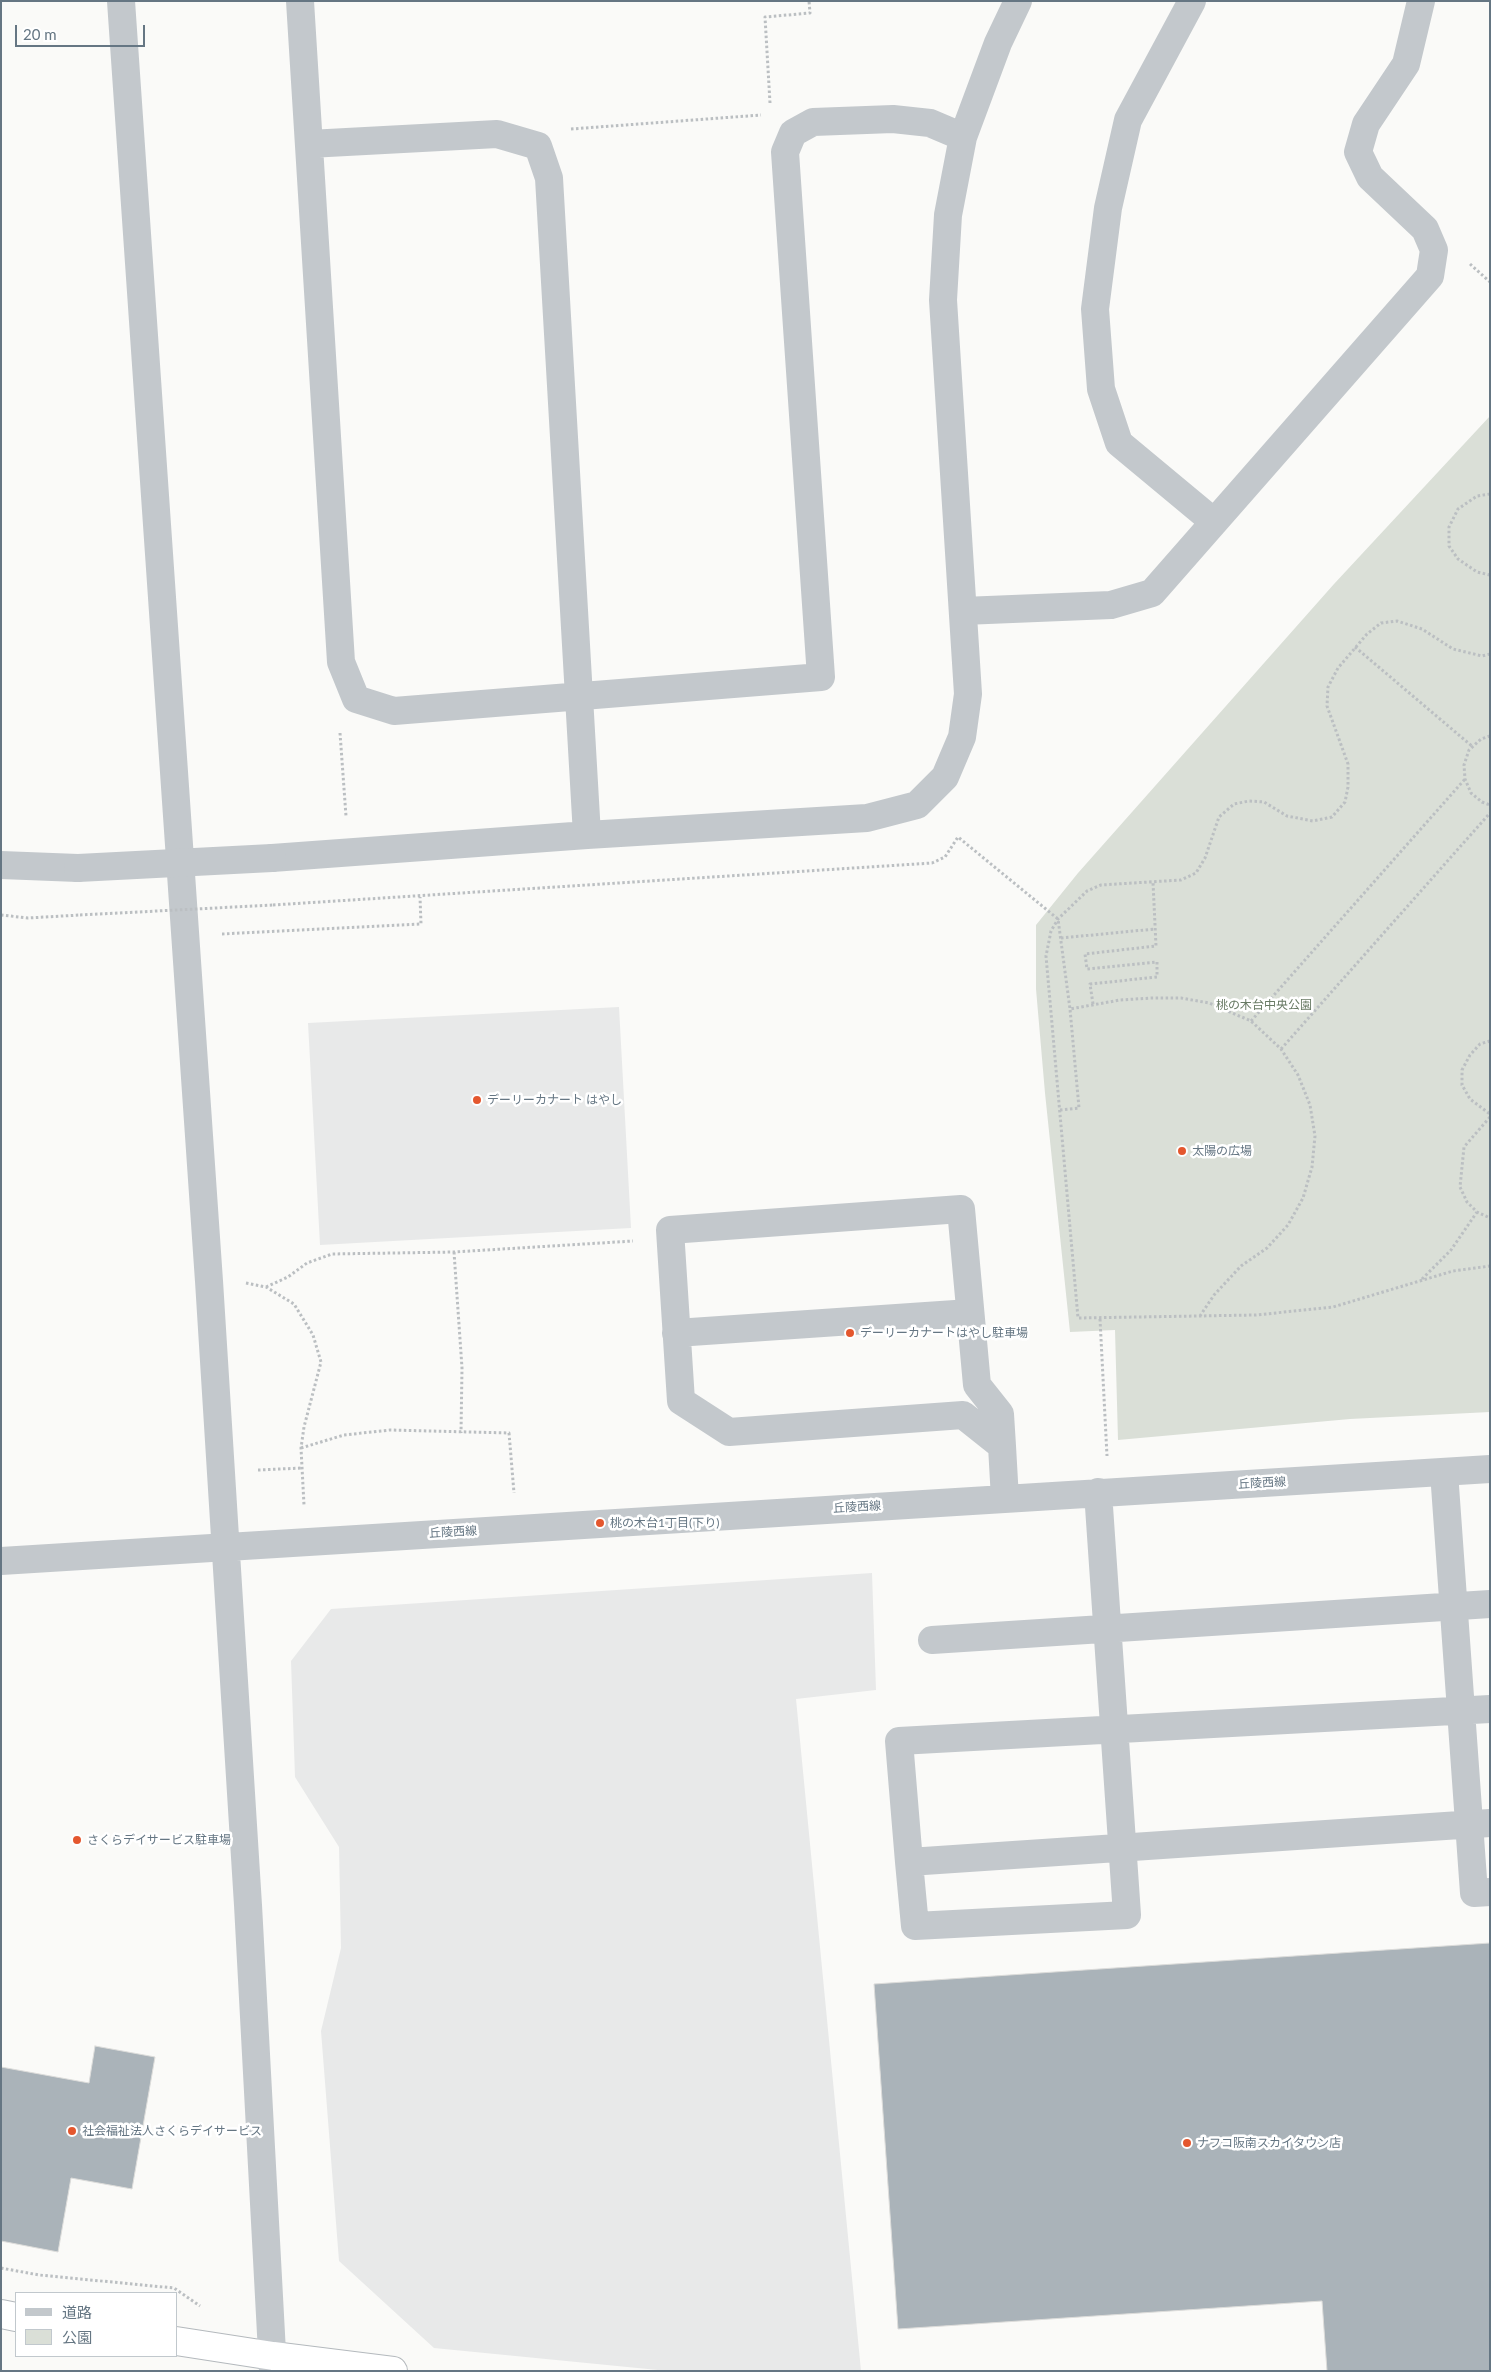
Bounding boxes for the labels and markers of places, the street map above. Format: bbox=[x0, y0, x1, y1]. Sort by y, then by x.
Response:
place label: デーリーカナート はやし bbox=[487, 1093, 622, 1107]
marker: デーリーカナート はやし bbox=[471, 1094, 483, 1106]
place label: 太陽の広場 bbox=[1192, 1144, 1252, 1158]
marker: 太陽の広場 bbox=[1176, 1145, 1188, 1157]
place label: デーリーカナートはやし駐車場 bbox=[860, 1326, 1028, 1340]
marker: デーリーカナートはやし駐車場 bbox=[844, 1327, 856, 1339]
place label: 桃の木台1丁目(下り) bbox=[610, 1516, 719, 1530]
marker: 桃の木台1丁目(下り) bbox=[594, 1517, 606, 1529]
place label: さくらデイサービス駐車場 bbox=[87, 1833, 231, 1847]
marker: さくらデイサービス駐車場 bbox=[71, 1834, 83, 1846]
place label: 社会福祉法人さくらデイサービス bbox=[82, 2124, 262, 2138]
marker: 社会福祉法人さくらデイサービス bbox=[66, 2125, 78, 2137]
place label: ナフコ阪南スカイタウン店 bbox=[1197, 2136, 1341, 2150]
marker: ナフコ阪南スカイタウン店 bbox=[1181, 2137, 1193, 2149]

